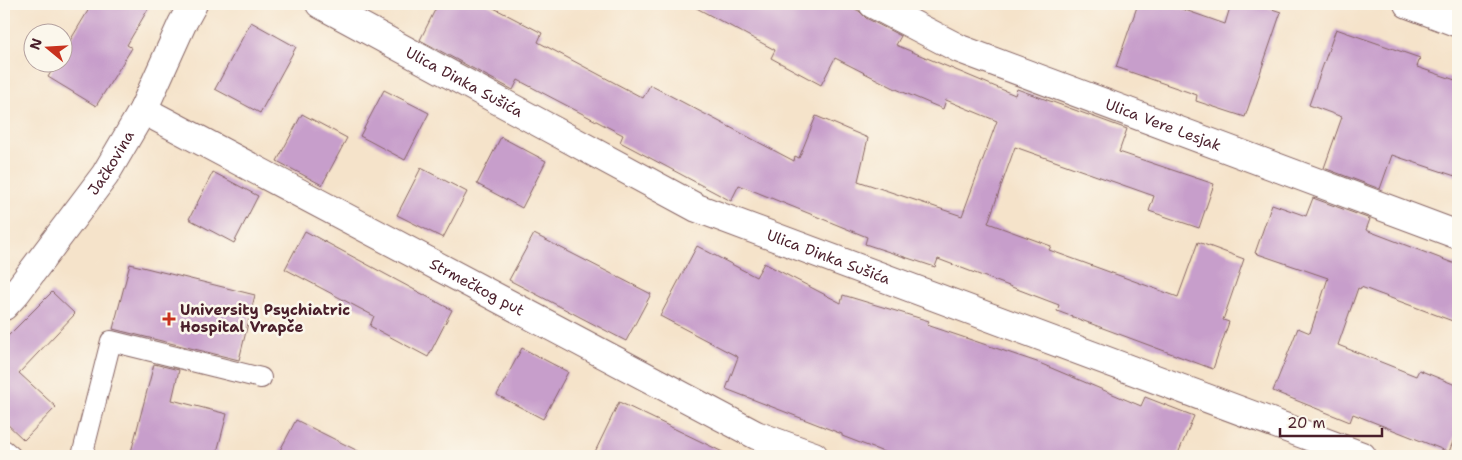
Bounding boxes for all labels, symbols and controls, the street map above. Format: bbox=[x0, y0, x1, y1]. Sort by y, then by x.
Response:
north arrow bbox=[22, 22, 72, 72]
text: N bbox=[25, 36, 46, 52]
street label: Ulica Dinka Sušića bbox=[402, 42, 527, 122]
street label: Ulica Vere Lesjak bbox=[1102, 94, 1224, 156]
street label: Jačkovina bbox=[83, 126, 139, 199]
street label: Ulica Dinka Sušića bbox=[764, 225, 894, 289]
street label: Strmečkog put bbox=[426, 254, 528, 320]
place label: University Psychiatric Hospital Vrapče bbox=[180, 300, 350, 337]
marker: University Psychiatric Hospital Vrapče bbox=[162, 312, 176, 326]
scale bar bbox=[1280, 405, 1382, 437]
text: 20 m bbox=[1287, 413, 1326, 433]

